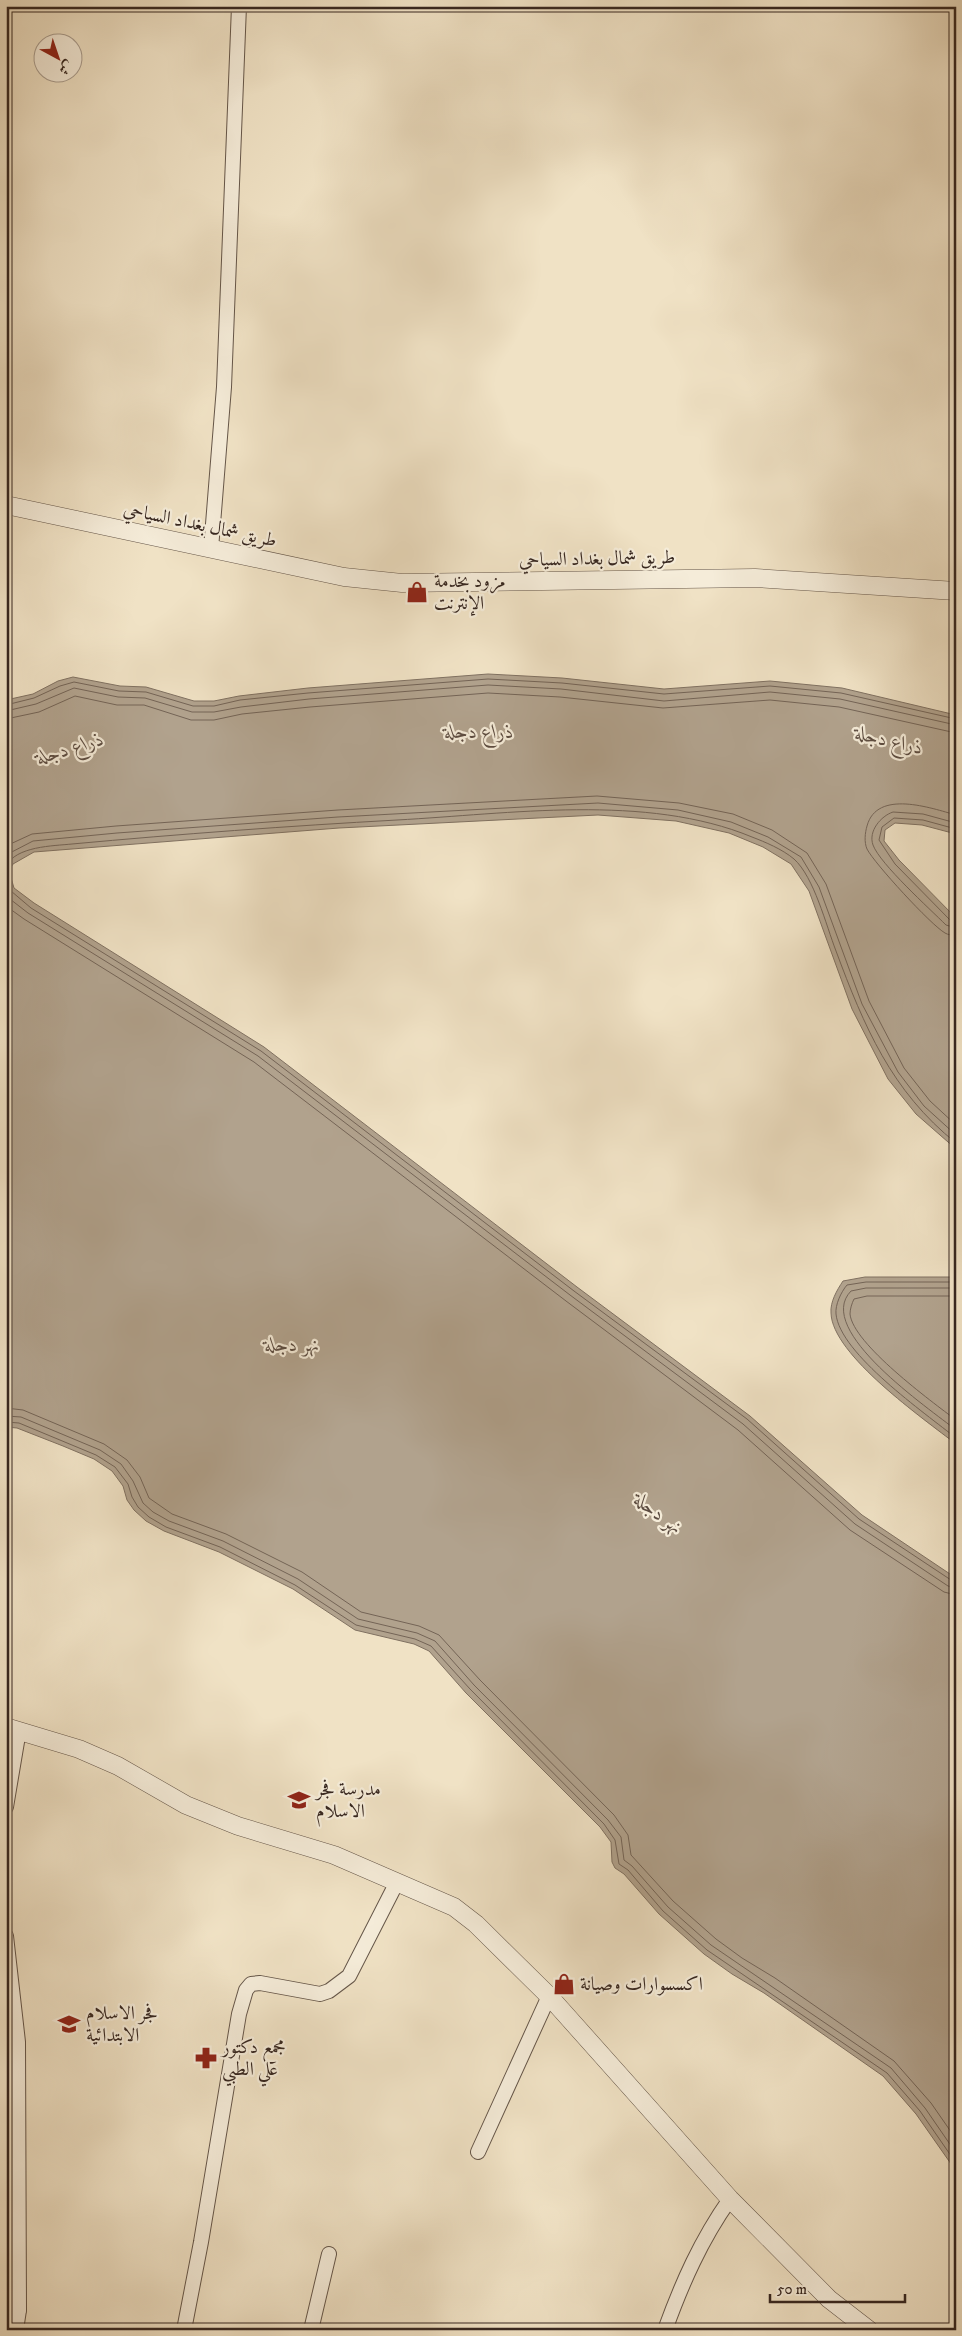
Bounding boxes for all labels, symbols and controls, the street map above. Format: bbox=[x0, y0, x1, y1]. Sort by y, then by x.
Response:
north arrow bbox=[32, 32, 82, 82]
text: ش bbox=[55, 56, 77, 79]
street label: طريق شمال بغداد السياحي bbox=[121, 498, 279, 555]
street label: طريق شمال بغداد السياحي bbox=[519, 546, 675, 575]
place label: مزود بخدمة الإنترنت bbox=[434, 570, 506, 617]
shop icon: مزود بخدمة الإنترنت bbox=[404, 579, 430, 605]
water label: ذراع دجلة bbox=[441, 720, 514, 749]
water label: ذراع دجلة bbox=[849, 720, 926, 765]
water label: ذراع دجلة bbox=[30, 727, 108, 776]
water label: نهر دجلة bbox=[262, 1333, 319, 1358]
water label: نهر دجلة bbox=[626, 1486, 688, 1540]
place label: مدرسة فجر الاسلام bbox=[314, 1778, 381, 1827]
school or university icon: مدرسة فجر الاسلام bbox=[286, 1787, 312, 1813]
shop icon: اكسسوارات وصيانة bbox=[551, 1971, 577, 1997]
place label: اكسسوارات وصيانة bbox=[580, 1973, 703, 1996]
place label: فجر الاسلام الابتدائية bbox=[86, 2002, 158, 2047]
school or university icon: فجر الاسلام الابتدائية bbox=[56, 2011, 82, 2037]
place label: مجمع دكتور علي الطبي bbox=[220, 2036, 286, 2087]
pharmacy icon: مجمع دكتور علي الطبي bbox=[193, 2045, 219, 2071]
scale bar bbox=[770, 2271, 904, 2303]
text: 50 m bbox=[777, 2280, 807, 2299]

